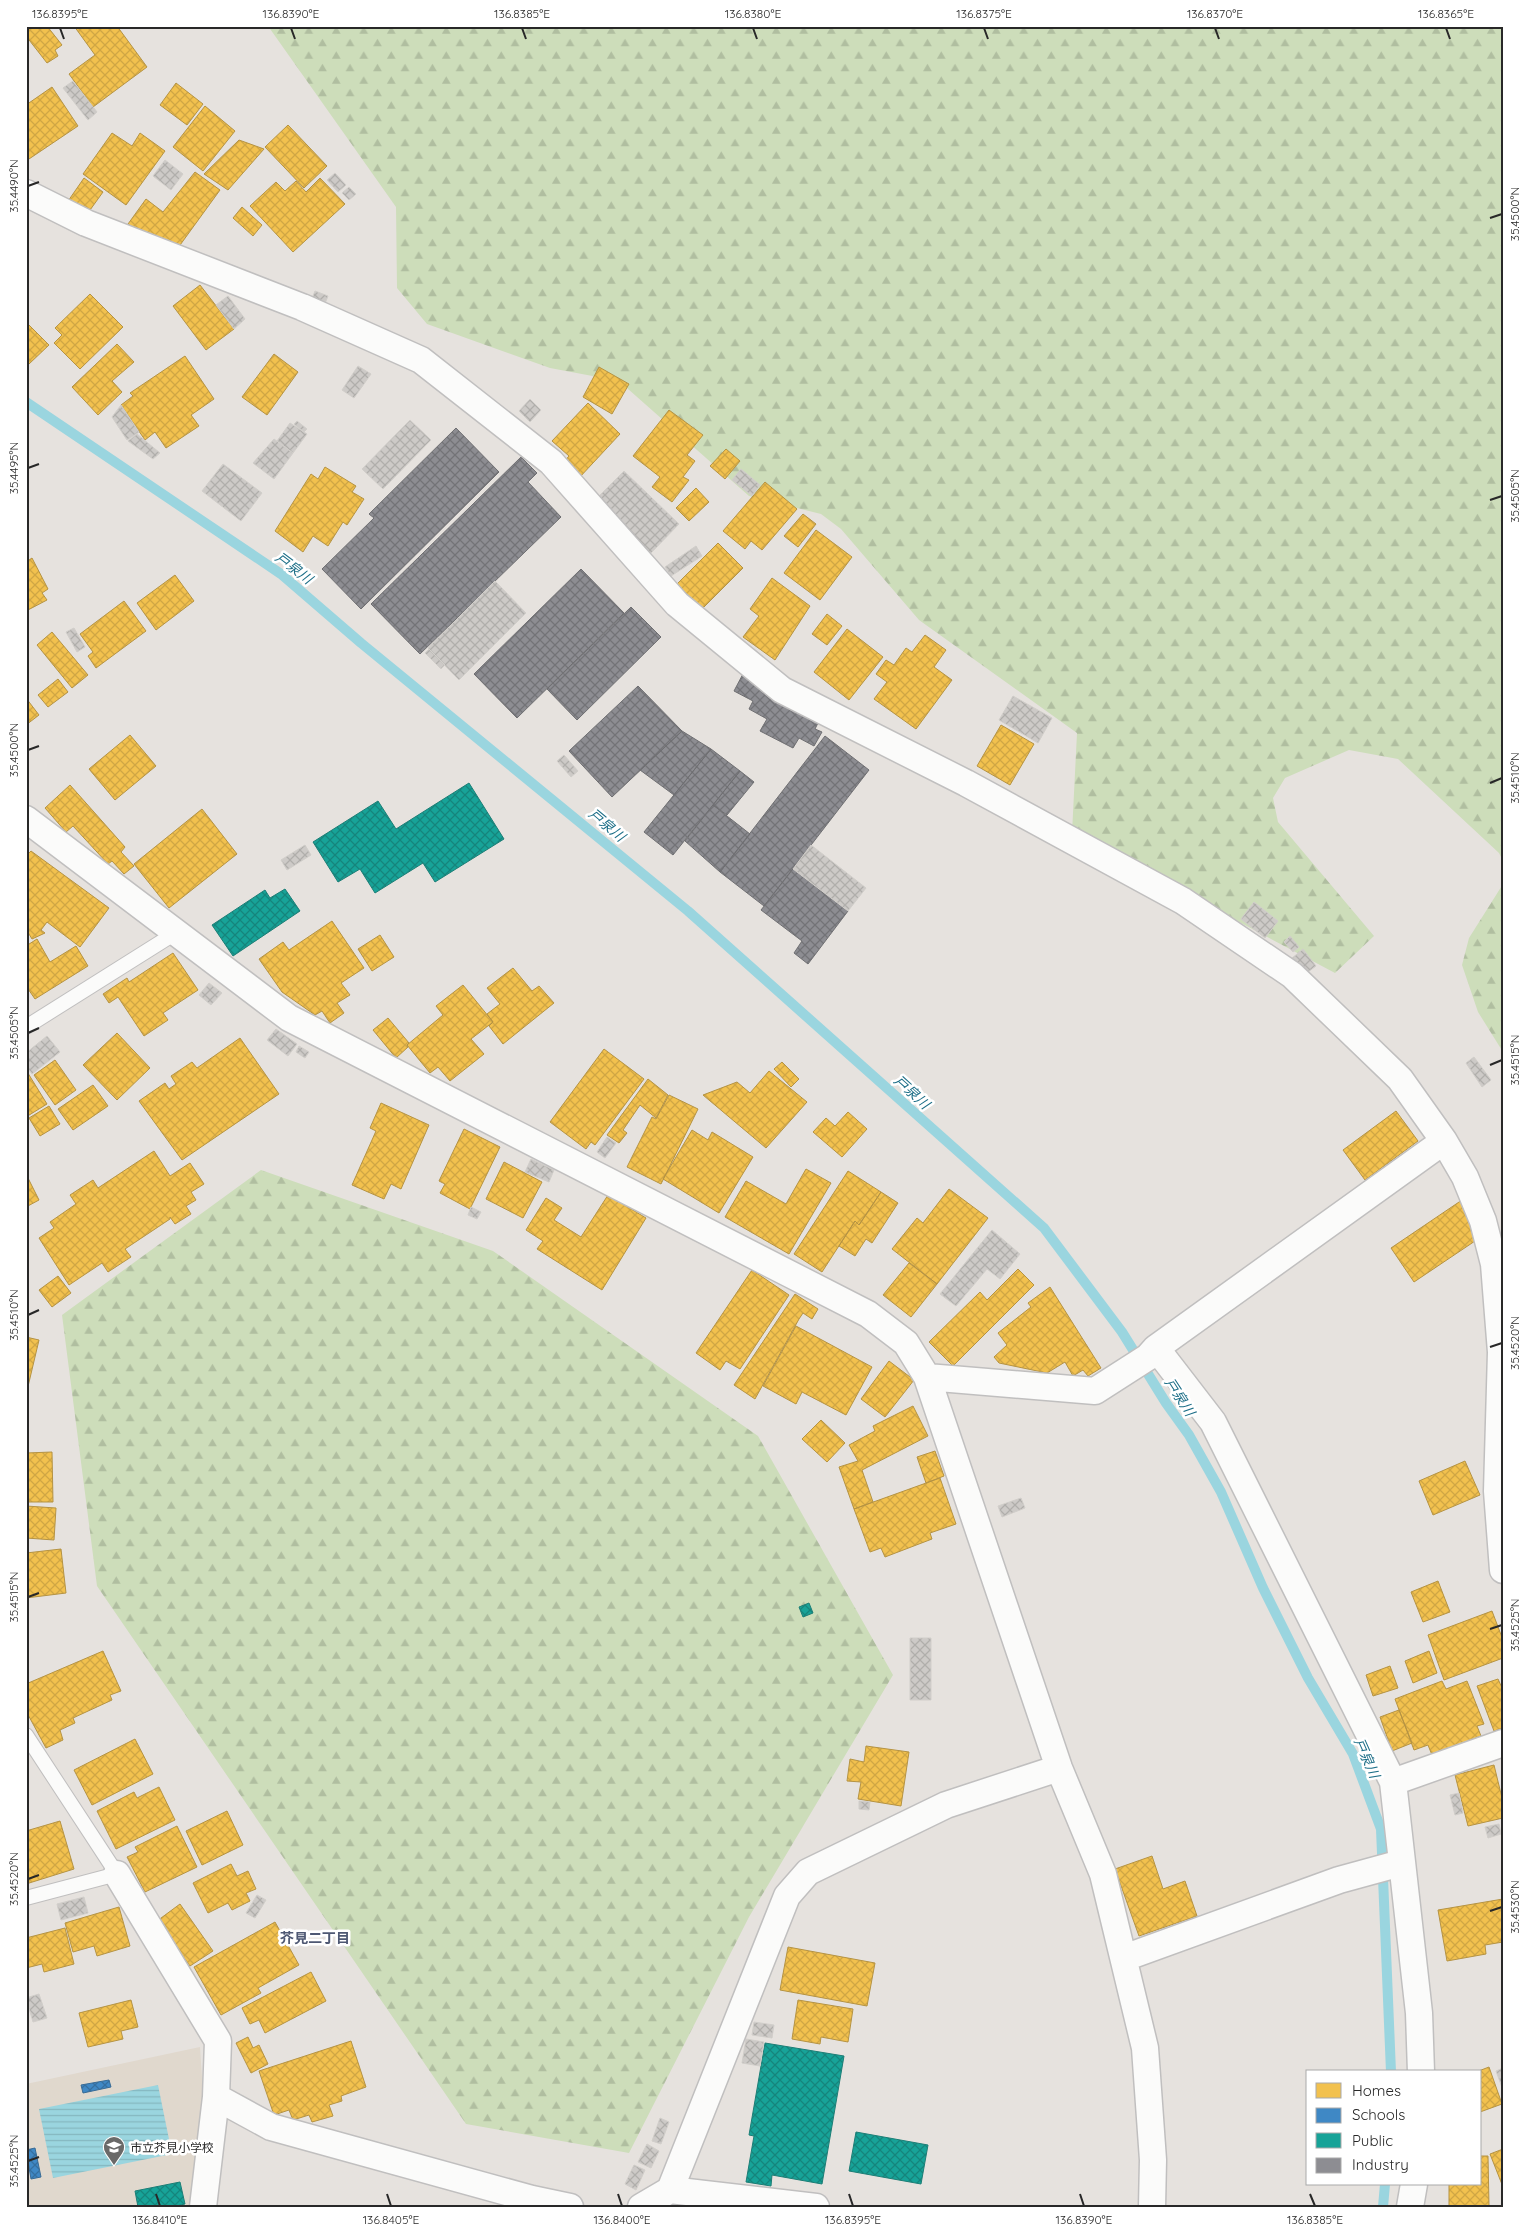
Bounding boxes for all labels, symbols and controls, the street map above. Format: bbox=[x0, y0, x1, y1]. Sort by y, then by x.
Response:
text: 136.8395°E bbox=[32, 6, 88, 21]
text: 136.8390°E bbox=[263, 6, 320, 21]
text: 136.8385°E bbox=[494, 6, 550, 21]
text: 136.8380°E bbox=[725, 6, 781, 21]
text: 136.8375°E bbox=[956, 6, 1012, 21]
text: 136.8370°E bbox=[1187, 6, 1243, 21]
text: 136.8365°E bbox=[1418, 6, 1474, 21]
text: 35.4490°N bbox=[6, 159, 21, 213]
text: 35.4500°N bbox=[1507, 187, 1522, 241]
text: 35.4495°N bbox=[6, 442, 21, 494]
text: 35.4505°N bbox=[1507, 469, 1522, 523]
water label: 戸泉川 bbox=[272, 548, 318, 589]
text: 35.4500°N bbox=[6, 723, 21, 777]
text: 35.4510°N bbox=[1507, 752, 1522, 804]
water label: 戸泉川 bbox=[585, 805, 630, 847]
text: 35.4505°N bbox=[6, 1006, 21, 1060]
text: 35.4515°N bbox=[1507, 1035, 1522, 1086]
water label: 戸泉川 bbox=[890, 1071, 935, 1114]
text: 35.4510°N bbox=[6, 1289, 21, 1341]
text: 35.4520°N bbox=[1507, 1316, 1522, 1370]
water label: 戸泉川 bbox=[1161, 1374, 1200, 1421]
text: 35.4515°N bbox=[6, 1572, 21, 1623]
text: 35.4525°N bbox=[1507, 1598, 1522, 1652]
water label: 戸泉川 bbox=[1350, 1735, 1385, 1783]
text: 35.4520°N bbox=[6, 1852, 21, 1906]
text: 35.4530°N bbox=[1507, 1880, 1522, 1934]
district label: 芥見二丁目 bbox=[280, 1929, 350, 1947]
legend bbox=[1306, 2070, 1482, 2186]
text: Homes bbox=[1352, 2081, 1401, 2100]
text: Schools bbox=[1352, 2105, 1405, 2124]
text: Public bbox=[1352, 2131, 1393, 2150]
text: 35.4525°N bbox=[6, 2134, 21, 2188]
school or university icon: 市立芥見小学校 bbox=[102, 2135, 126, 2166]
place label: 市立芥見小学校 bbox=[130, 2140, 214, 2155]
text: Industry bbox=[1352, 2155, 1409, 2174]
text: 136.8410°E bbox=[133, 2212, 187, 2227]
text: 136.8405°E bbox=[363, 2212, 420, 2227]
text: 136.8400°E bbox=[593, 2212, 651, 2227]
text: 136.8395°E bbox=[825, 2212, 881, 2227]
text: 136.8390°E bbox=[1056, 2212, 1113, 2227]
text: 136.8385°E bbox=[1287, 2212, 1343, 2227]

